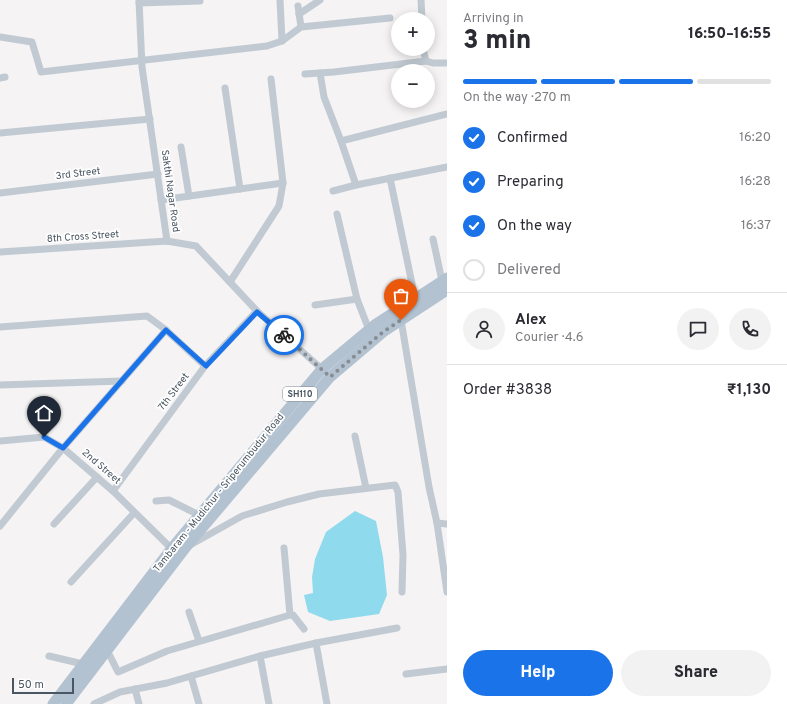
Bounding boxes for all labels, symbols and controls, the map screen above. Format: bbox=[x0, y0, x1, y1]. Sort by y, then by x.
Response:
text: Arriving in bbox=[463, 11, 524, 27]
map controls bbox=[391, 12, 435, 108]
button: + bbox=[391, 12, 435, 56]
text: 3 min bbox=[463, 25, 531, 58]
text: 16:50–16:55 bbox=[688, 25, 771, 44]
button: − bbox=[391, 64, 435, 108]
text: On the way · 270 m bbox=[463, 90, 571, 106]
icon: check bbox=[463, 127, 485, 149]
text: Confirmed bbox=[497, 129, 568, 148]
text: 16:20 bbox=[739, 130, 771, 146]
street label: Sakthi Nagar Road bbox=[158, 149, 182, 233]
street label: 3rd Street bbox=[55, 165, 101, 183]
icon: check bbox=[463, 171, 485, 193]
text: Preparing bbox=[497, 173, 564, 192]
text: 16:28 bbox=[740, 174, 771, 190]
icon: check bbox=[463, 215, 485, 237]
text: On the way bbox=[497, 217, 572, 236]
text: 16:37 bbox=[741, 218, 771, 234]
street label: 8th Cross Street bbox=[46, 228, 120, 246]
text: Delivered bbox=[497, 261, 561, 280]
pin bbox=[384, 279, 418, 320]
icon: bag bbox=[390, 285, 412, 307]
button: person bbox=[463, 308, 505, 350]
button: chat bbox=[677, 308, 719, 350]
button: phone bbox=[729, 308, 771, 350]
text: Alex bbox=[515, 311, 547, 330]
courier bbox=[264, 315, 304, 355]
icon: bike bbox=[273, 324, 295, 346]
text: Courier · 4.6 bbox=[515, 330, 583, 346]
street label: 7th Street bbox=[156, 370, 193, 413]
text: Order #3838 bbox=[463, 381, 552, 400]
text: ₹1,130 bbox=[727, 381, 771, 400]
road number: SH110 bbox=[283, 387, 317, 401]
pin bbox=[27, 396, 61, 437]
icon: home bbox=[33, 402, 55, 424]
street label: Tambaram - Mudichur - Sriperumbudur Road bbox=[151, 411, 287, 575]
street label: 2nd Street bbox=[79, 447, 123, 488]
button: Help bbox=[463, 650, 613, 696]
button: Share bbox=[621, 650, 771, 696]
scale bar bbox=[12, 676, 74, 695]
text: 50 m bbox=[18, 678, 44, 692]

